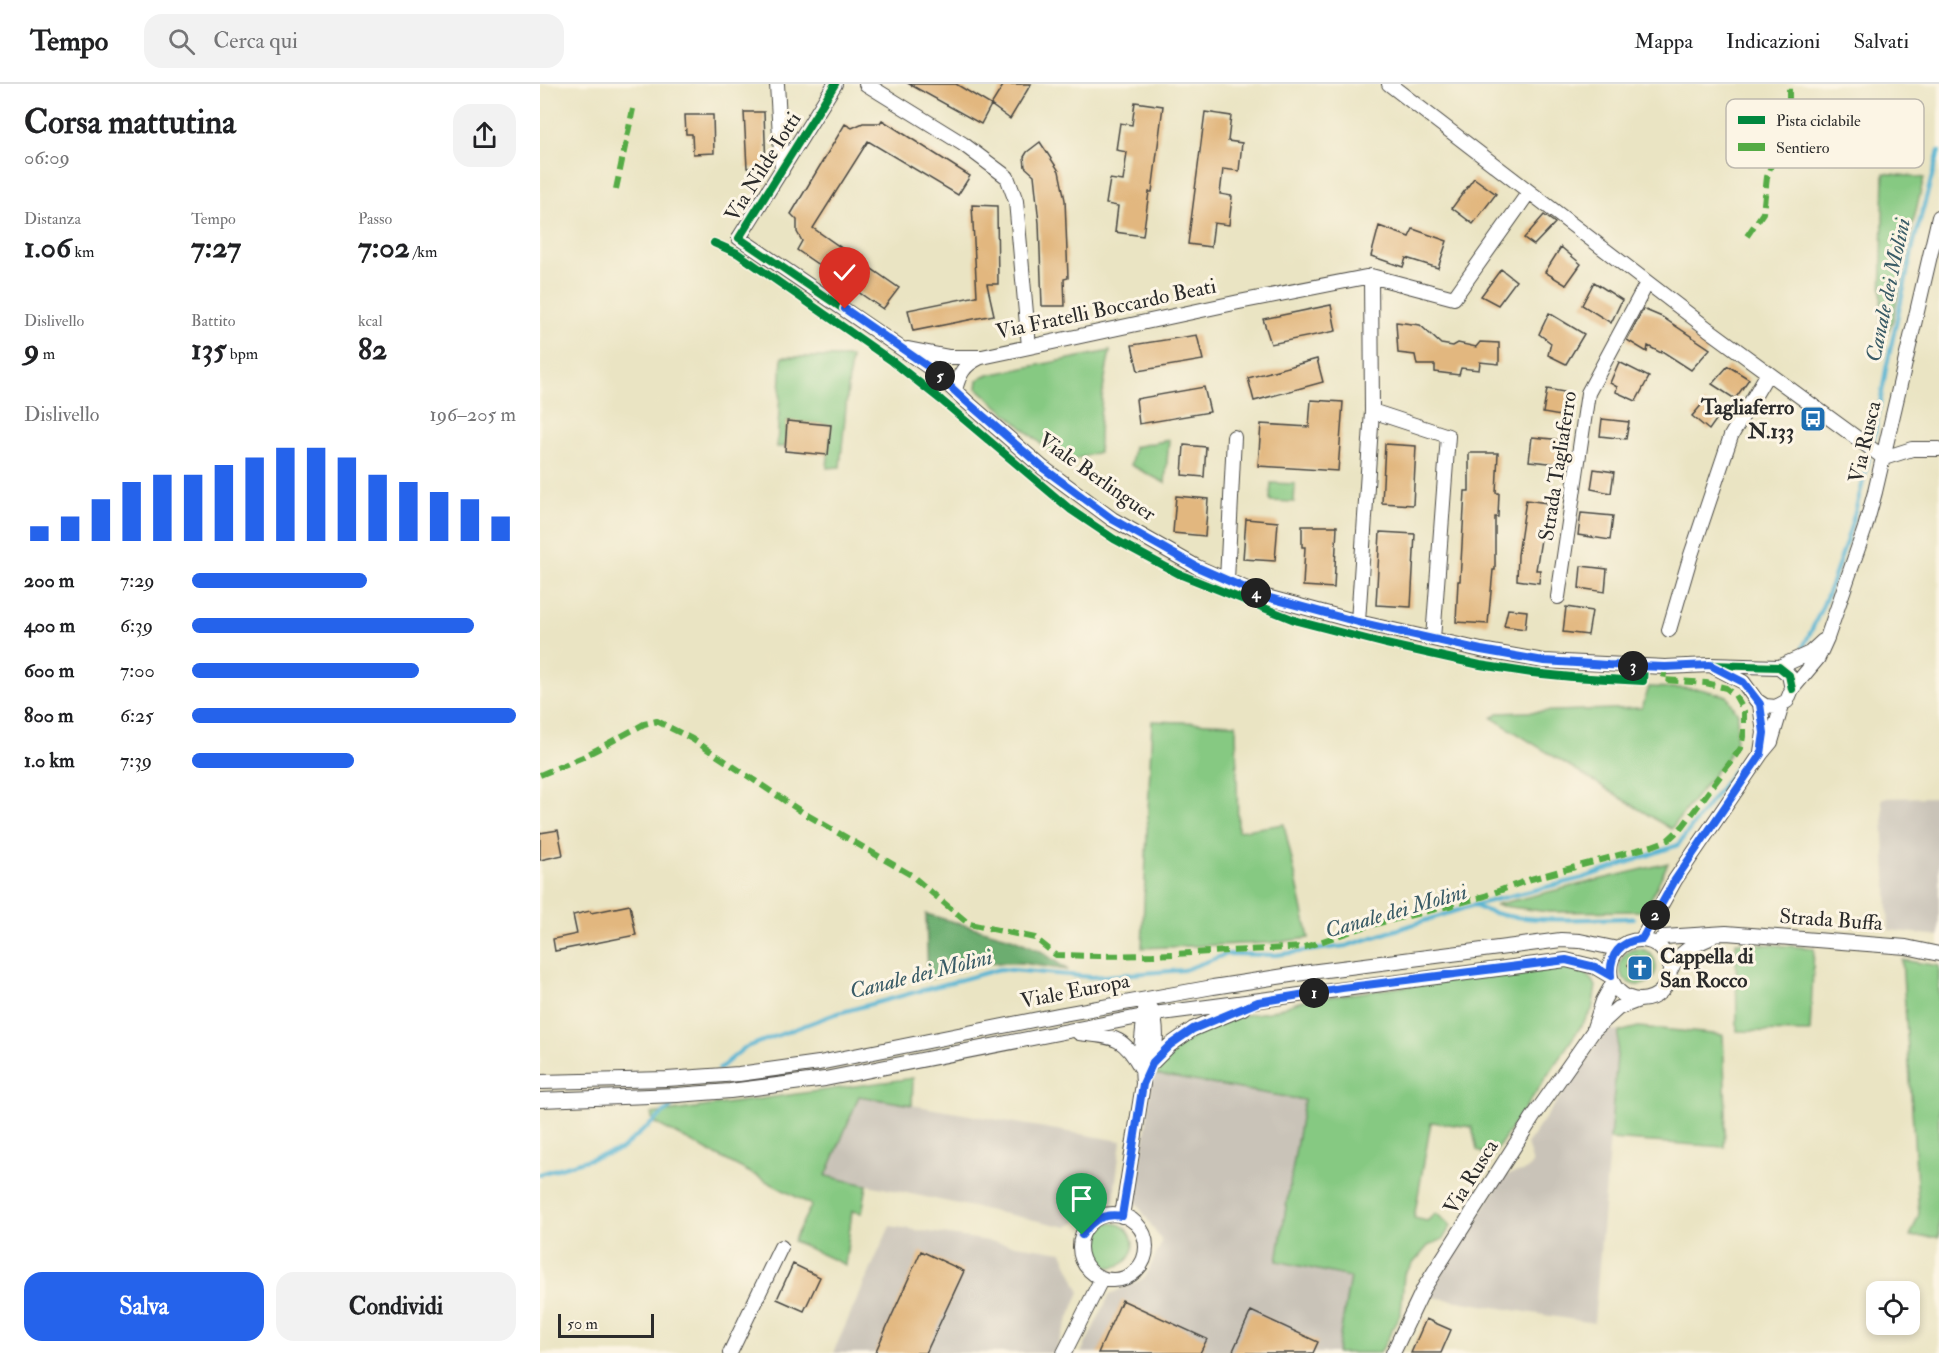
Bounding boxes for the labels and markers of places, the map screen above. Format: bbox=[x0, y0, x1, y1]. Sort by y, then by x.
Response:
pin bbox=[819, 247, 870, 309]
pin: 5 bbox=[925, 361, 955, 391]
place label: Tagliaferro N.133 bbox=[1700, 394, 1794, 445]
bus stop icon: Tagliaferro N.133 bbox=[1798, 404, 1828, 434]
pin: 4 bbox=[1241, 578, 1271, 608]
pin: 3 bbox=[1618, 651, 1648, 681]
pin: 2 bbox=[1640, 900, 1670, 930]
place label: Cappella di San Rocco bbox=[1660, 943, 1754, 994]
church icon: Cappella di San Rocco bbox=[1625, 953, 1655, 983]
pin: 1 bbox=[1299, 978, 1329, 1008]
pin bbox=[1056, 1173, 1107, 1235]

